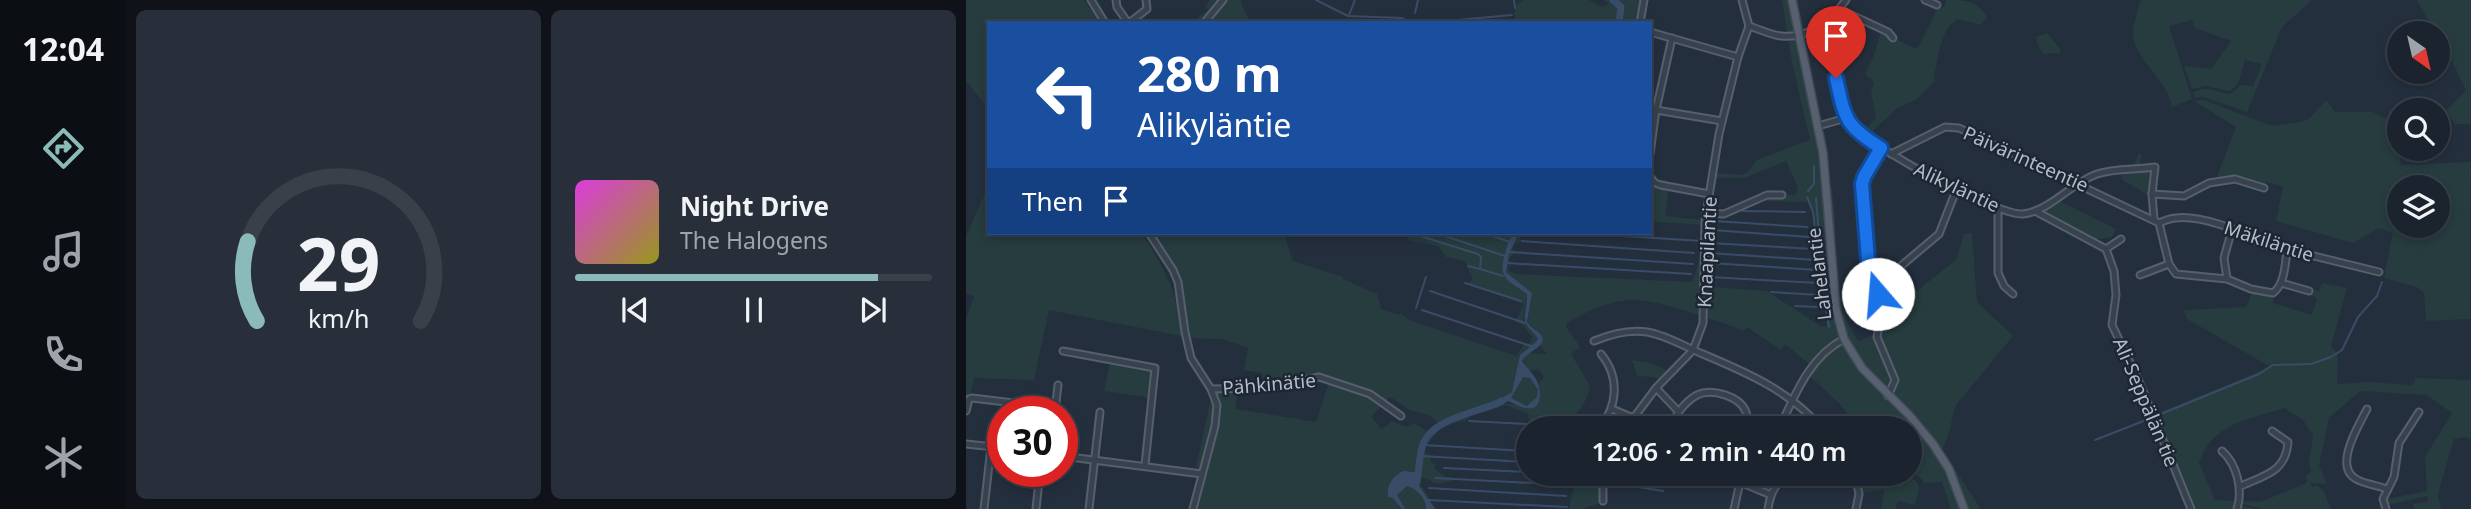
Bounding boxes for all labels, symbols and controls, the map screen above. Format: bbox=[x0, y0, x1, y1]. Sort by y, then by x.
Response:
pin bbox=[1806, 6, 1866, 78]
icon: arrive bbox=[1817, 17, 1855, 55]
north arrow bbox=[2387, 21, 2450, 84]
map controls bbox=[2387, 21, 2450, 238]
text: 12:04 bbox=[22, 27, 104, 70]
text: 280 m bbox=[1137, 40, 1282, 106]
icon: left bbox=[1022, 49, 1113, 140]
button: search bbox=[2387, 98, 2450, 161]
text: Alikyläntie bbox=[1137, 103, 1291, 146]
street label: Päivärinteentie bbox=[1959, 120, 2093, 198]
icon: directions bbox=[39, 124, 88, 173]
street label: Alikyläntie bbox=[1910, 156, 2004, 218]
button: layers bbox=[2387, 175, 2450, 238]
icon: arrive bbox=[1097, 182, 1135, 220]
text: Then bbox=[1022, 183, 1083, 219]
text: Night Drive bbox=[680, 188, 829, 224]
street label: Knaapilantie bbox=[1691, 196, 1723, 308]
text: 29 bbox=[297, 213, 380, 312]
street label: Mäkiläntie bbox=[2221, 214, 2317, 268]
text: The Halogens bbox=[680, 224, 828, 256]
street label: Lahelantie bbox=[1800, 226, 1838, 322]
icon: music bbox=[39, 227, 88, 276]
position arrow bbox=[1841, 257, 1915, 331]
icon: previous bbox=[616, 291, 654, 329]
icon: pause bbox=[735, 291, 773, 329]
icon: next bbox=[854, 291, 892, 329]
text: km/h bbox=[308, 300, 369, 334]
icon: phone bbox=[39, 330, 88, 379]
street label: Ali-Seppälän tie bbox=[2107, 333, 2185, 471]
street label: Pähkinätie bbox=[1221, 367, 1317, 401]
speed limit sign: 30 bbox=[987, 396, 1078, 487]
icon: climate bbox=[39, 433, 88, 482]
text: 12:06 · 2 min · 440 m bbox=[1592, 433, 1846, 469]

